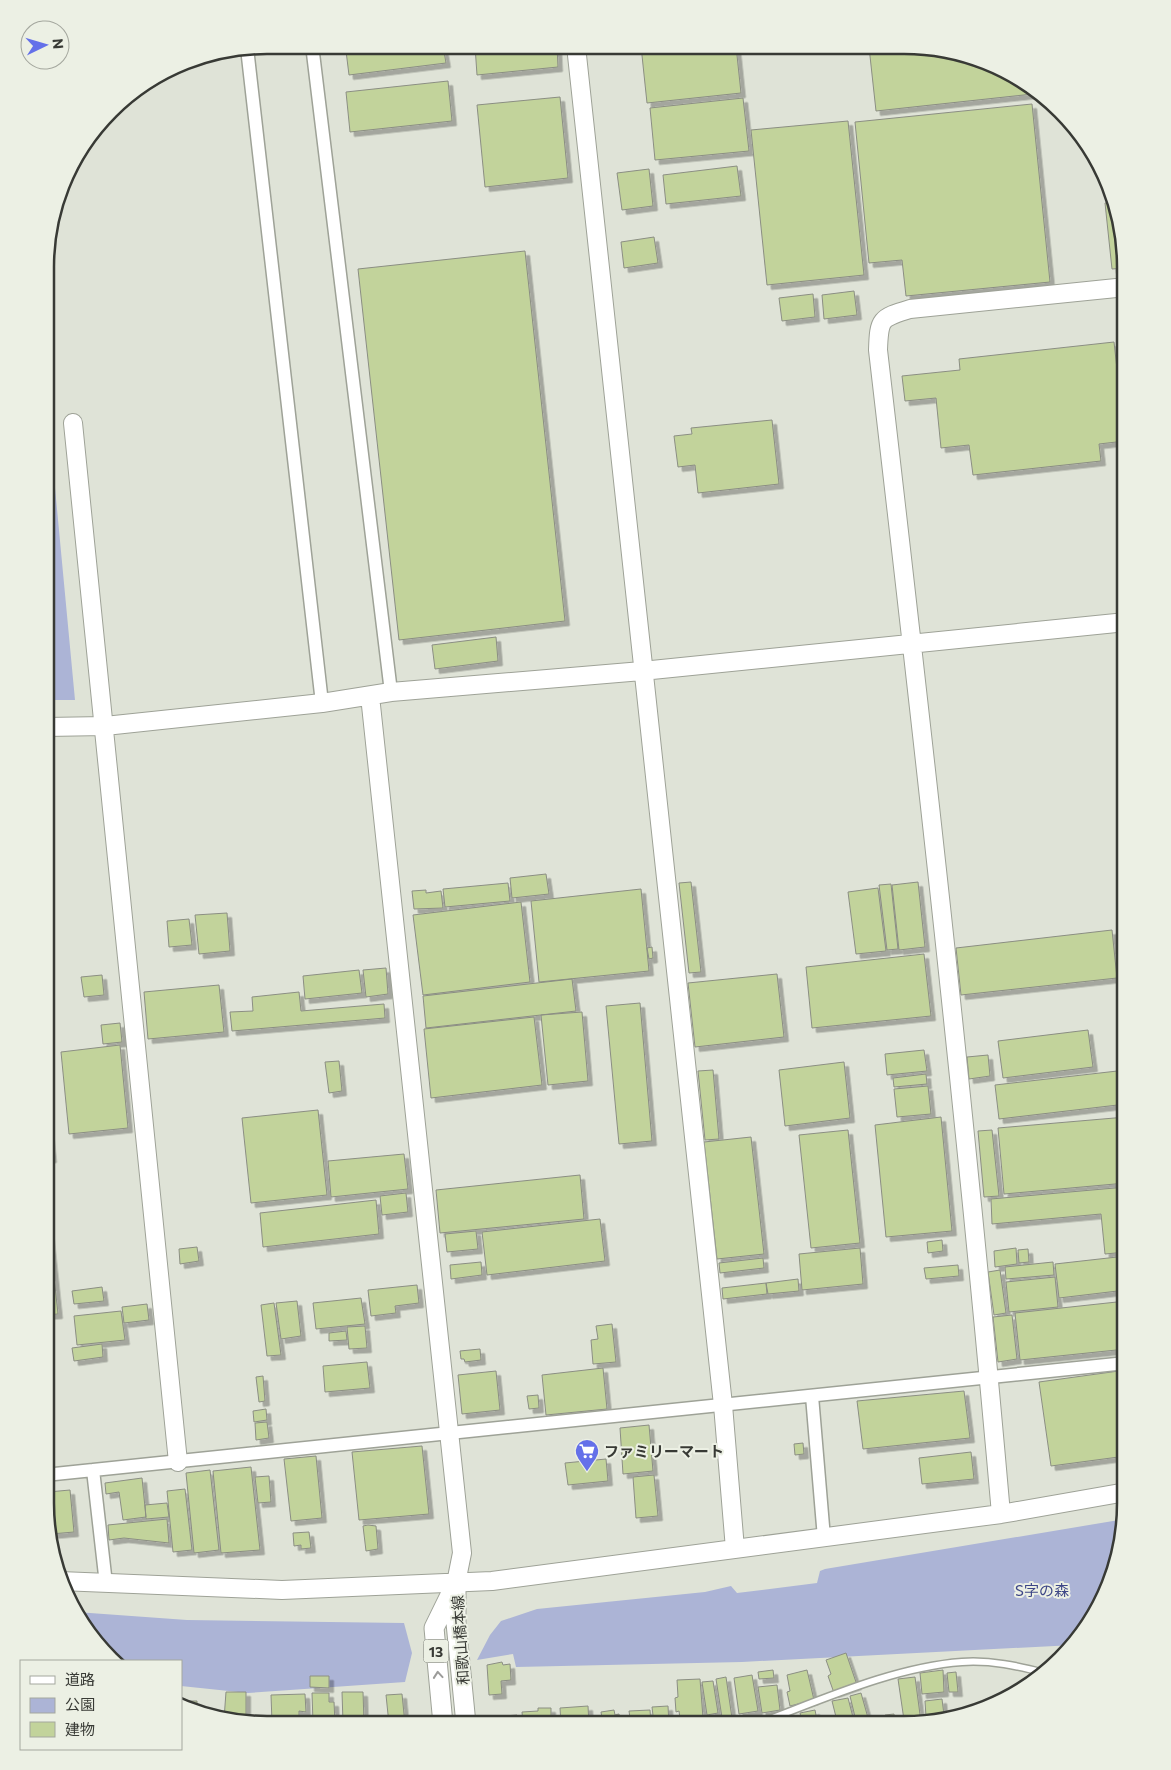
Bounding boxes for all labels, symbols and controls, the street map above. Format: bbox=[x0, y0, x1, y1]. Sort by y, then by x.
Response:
north arrow bbox=[20, 20, 70, 70]
text: N bbox=[50, 38, 67, 50]
supermarket icon: ファミリーマート bbox=[574, 1438, 600, 1472]
place label: ファミリーマート bbox=[604, 1442, 724, 1460]
park label: S字の森 bbox=[1015, 1581, 1069, 1599]
street label: 和歌山橋本線 bbox=[448, 1594, 472, 1686]
road number: 13 bbox=[424, 1640, 448, 1662]
legend bbox=[20, 1660, 182, 1750]
text: 道路 bbox=[65, 1670, 95, 1688]
one-way arrow bbox=[433, 1671, 444, 1679]
text: 公園 bbox=[65, 1695, 95, 1713]
text: 建物 bbox=[65, 1720, 95, 1738]

